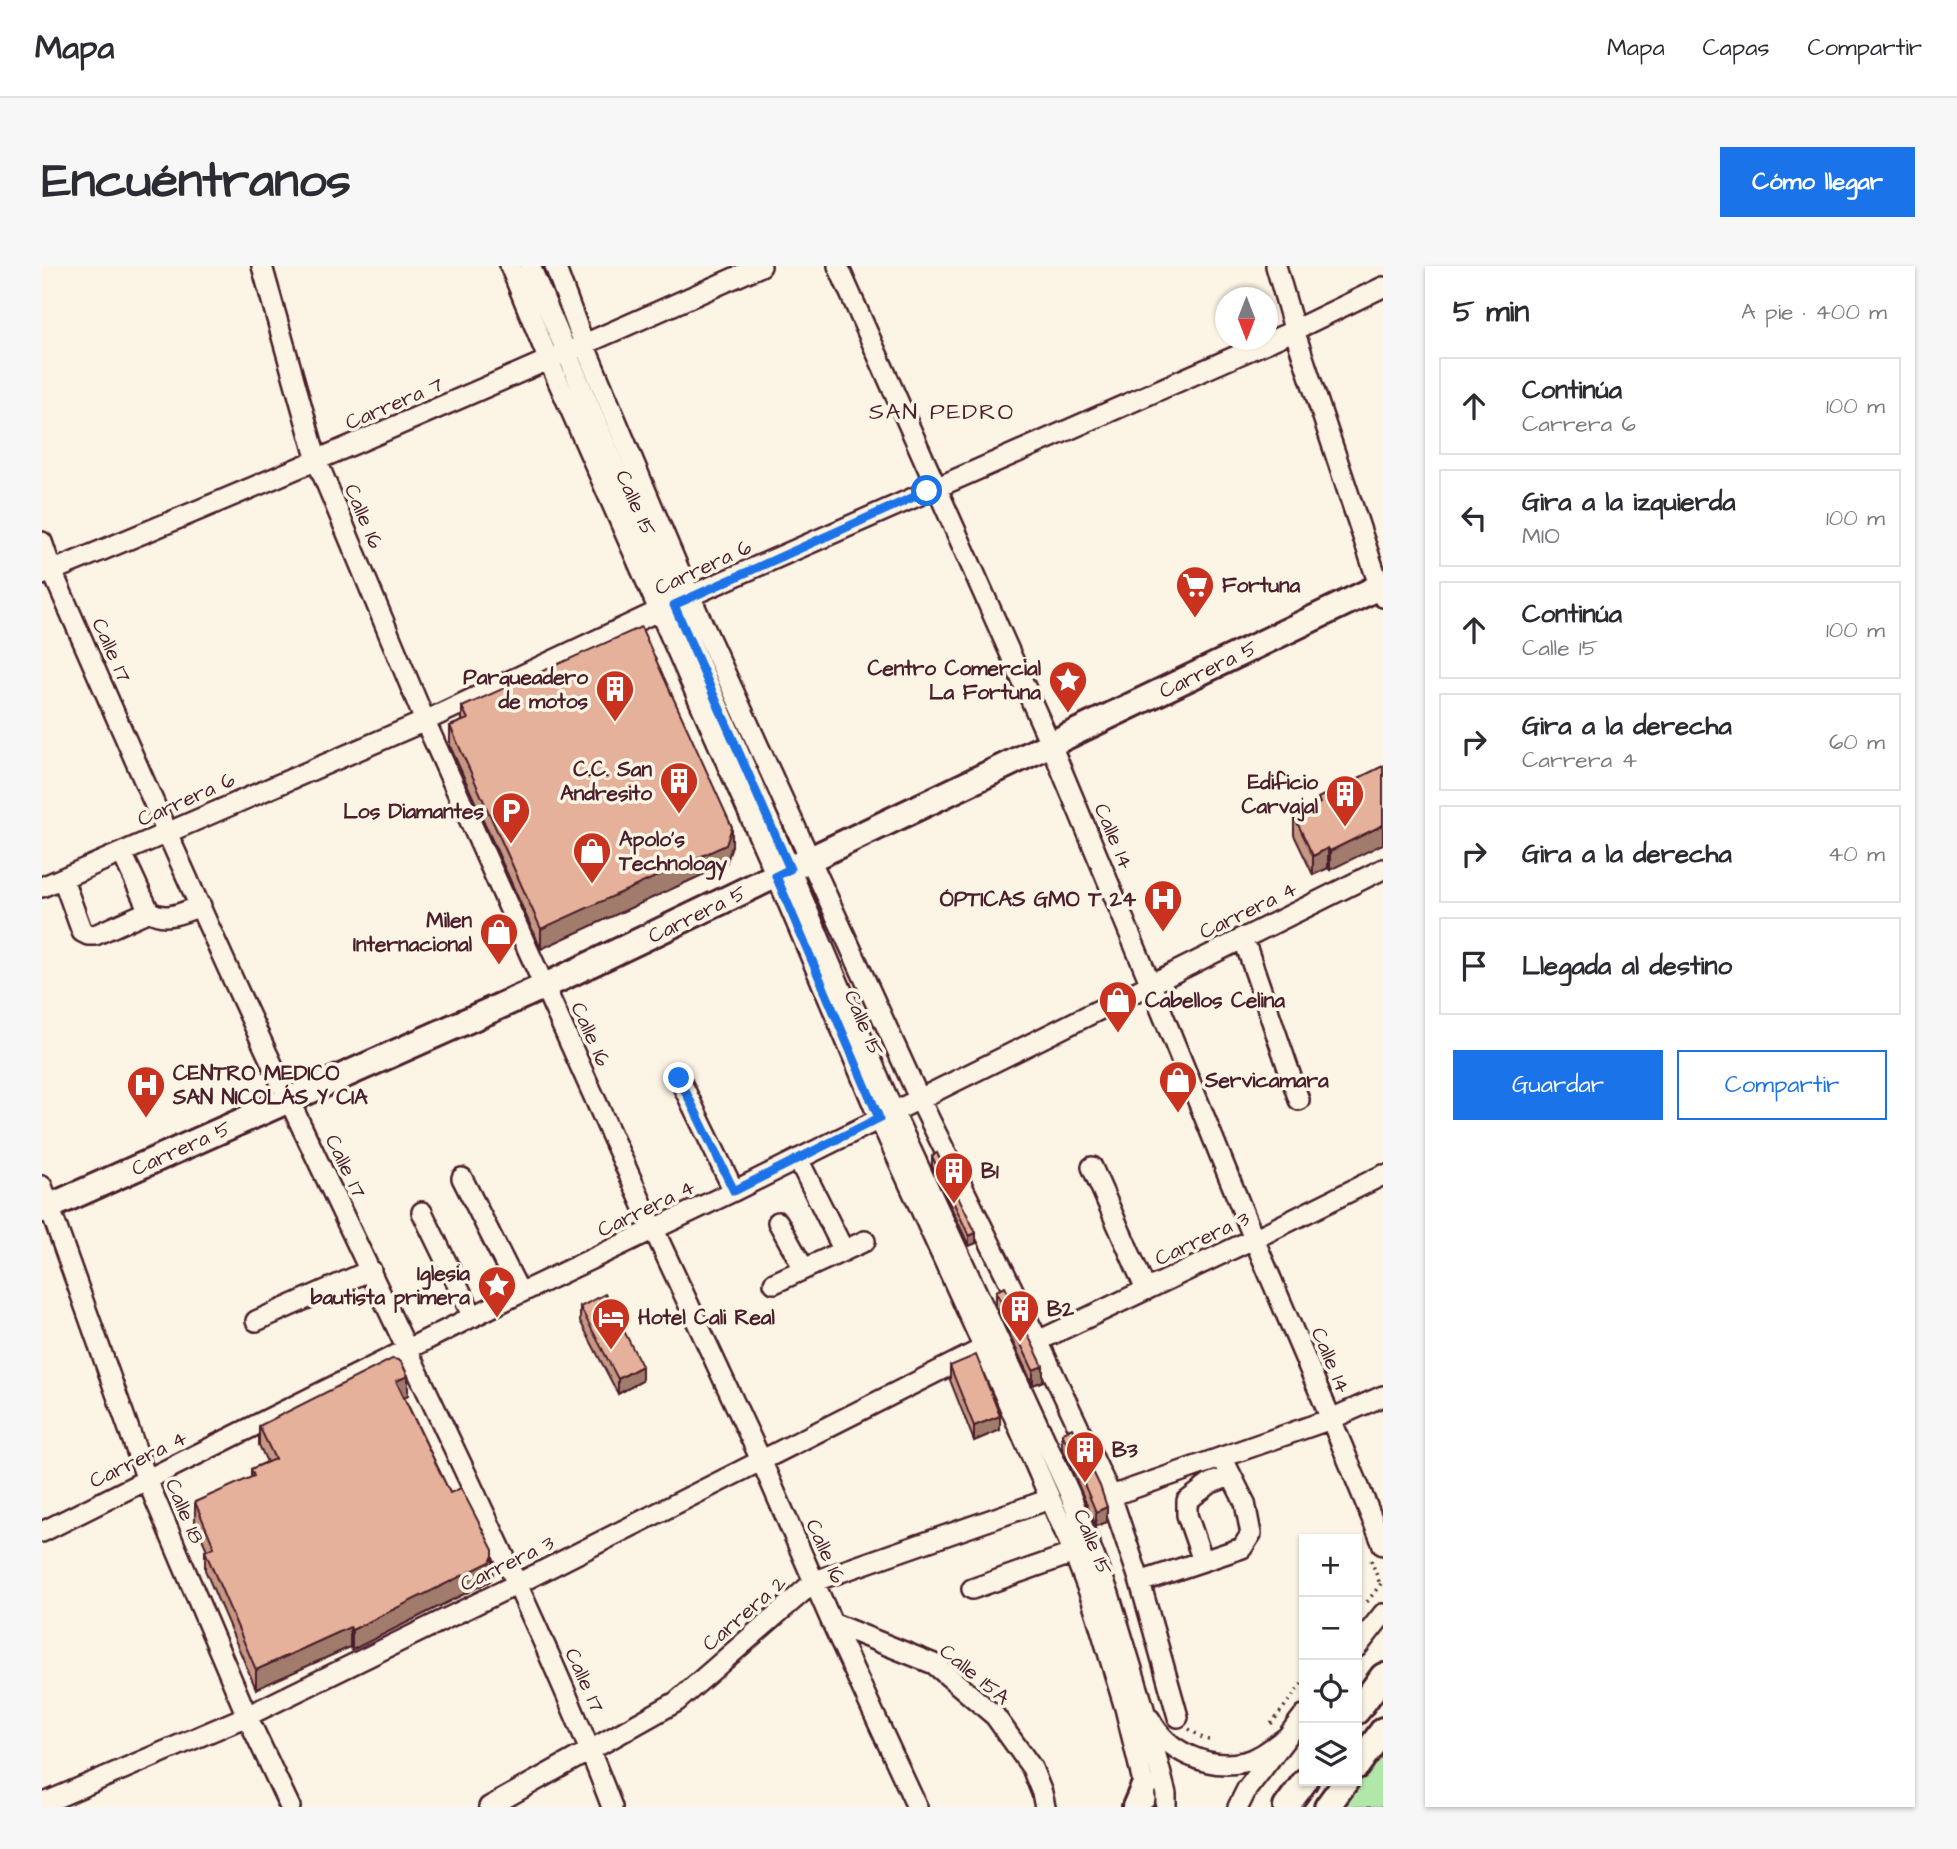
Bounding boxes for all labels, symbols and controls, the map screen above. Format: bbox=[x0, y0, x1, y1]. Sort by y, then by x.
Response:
text: Mapa bbox=[35, 25, 114, 71]
text: Mapa bbox=[1607, 31, 1665, 65]
text: Capas bbox=[1703, 31, 1769, 65]
text: Compartir bbox=[1807, 31, 1922, 65]
button: Cómo llegar bbox=[1720, 147, 1915, 217]
text: Encuéntranos bbox=[42, 148, 351, 216]
north arrow bbox=[1215, 287, 1278, 350]
text: 5 min bbox=[1453, 291, 1529, 333]
text: A pie · 400 m bbox=[1741, 296, 1887, 328]
street label: Carrera 7 bbox=[341, 370, 448, 437]
text: Continúa bbox=[1522, 372, 1622, 408]
icon: ahead bbox=[1455, 387, 1493, 425]
text: 100 m bbox=[1826, 390, 1885, 422]
district label: SAN PEDRO bbox=[869, 396, 1015, 428]
text: Carrera 6 bbox=[1522, 408, 1636, 440]
street label: Calle 15 bbox=[608, 466, 663, 541]
route start bbox=[911, 475, 942, 506]
street label: Calle 16 bbox=[337, 479, 390, 553]
text: Gira a la izquierda bbox=[1522, 484, 1736, 520]
icon: left bbox=[1455, 499, 1493, 537]
text: 100 m bbox=[1826, 502, 1885, 534]
text: MIO bbox=[1522, 520, 1560, 552]
street label: Carrera 6 bbox=[650, 532, 756, 603]
supermarket icon: Fortuna bbox=[1174, 564, 1216, 619]
place label: Fortuna bbox=[1222, 571, 1301, 600]
text: Continúa bbox=[1522, 596, 1622, 632]
icon: ahead bbox=[1455, 611, 1493, 649]
street label: Calle 17 bbox=[85, 613, 139, 687]
text: 100 m bbox=[1826, 614, 1885, 646]
text: Calle 15 bbox=[1522, 632, 1598, 664]
street label: Carrera 5 bbox=[1154, 633, 1262, 706]
place label: Centro Comercial La Fortuna bbox=[868, 654, 1042, 707]
place icon: Centro Comercial La Fortuna bbox=[1047, 659, 1089, 714]
place label: Parqueadero de motos bbox=[463, 663, 588, 716]
building icon: Parqueadero de motos bbox=[594, 668, 636, 723]
text: Gira a la derecha bbox=[1522, 708, 1732, 744]
icon: right bbox=[1455, 723, 1493, 761]
text: 60 m bbox=[1829, 726, 1885, 758]
text: Carrera 4 bbox=[1522, 744, 1637, 776]
place label: C.C. San Andresito bbox=[560, 755, 652, 808]
building icon: C.C. San Andresito bbox=[658, 760, 700, 815]
street label: Carrera 6 bbox=[133, 765, 240, 834]
place label: Edificio Carvajal bbox=[1242, 768, 1319, 822]
building icon: Edificio Carvajal bbox=[1324, 773, 1366, 828]
parking icon: Los Diamantes bbox=[490, 790, 532, 845]
place label: Los Diamantes bbox=[343, 797, 484, 826]
street label: Calle 14 bbox=[1087, 799, 1140, 874]
place label: Apolo's Technology bbox=[618, 825, 727, 881]
shop icon: Apolo's Technology bbox=[571, 830, 613, 885]
icon: right bbox=[1455, 835, 1493, 873]
text: Gira a la derecha bbox=[1522, 836, 1732, 872]
text: 40 m bbox=[1828, 838, 1885, 870]
street label: Carrera 4 bbox=[1195, 874, 1302, 947]
street label: Carrera 5 bbox=[643, 878, 751, 951]
hospital icon: ÓPTICAS GMO T 24 bbox=[1142, 878, 1184, 933]
place label: ÓPTICAS GMO T 24 bbox=[940, 885, 1137, 914]
place label: Milen Internacional bbox=[353, 906, 473, 959]
shop icon: Milen Internacional bbox=[478, 911, 520, 966]
icon: arrive bbox=[1455, 947, 1493, 985]
text: Llegada al destino bbox=[1522, 948, 1732, 984]
shop icon: Cabellos Celina bbox=[1097, 979, 1139, 1034]
street label: Calle 15 bbox=[837, 986, 891, 1061]
place label: Cabellos Celina bbox=[1145, 986, 1285, 1015]
street label: Calle 16 bbox=[564, 997, 618, 1071]
button: Guardar bbox=[1453, 1050, 1663, 1120]
button: Compartir bbox=[1677, 1050, 1887, 1120]
place label: CENTRO MEDICO SAN NICOLÁS Y CIA bbox=[172, 1059, 368, 1112]
shop icon: Servicamara bbox=[1157, 1059, 1199, 1114]
route end bbox=[663, 1062, 694, 1093]
hospital icon: CENTRO MEDICO SAN NICOLÁS Y CIA bbox=[125, 1064, 167, 1119]
place label: Servicamara bbox=[1204, 1066, 1329, 1095]
street label: Carrera 5 bbox=[127, 1114, 235, 1183]
street label: Calle 17 bbox=[318, 1130, 373, 1203]
building icon: B1 bbox=[933, 1150, 975, 1205]
place label: B1 bbox=[981, 1157, 999, 1186]
street label: Carrera 4 bbox=[593, 1172, 700, 1245]
street label: Carrera 3 bbox=[1150, 1204, 1255, 1273]
place label: Iglesia bautista primera bbox=[311, 1259, 470, 1313]
place icon: Iglesia bautista primera bbox=[476, 1264, 518, 1319]
building icon: B2 bbox=[999, 1288, 1041, 1343]
place label: B2 bbox=[1047, 1295, 1075, 1324]
hotel icon: Hotel Cali Real bbox=[590, 1296, 632, 1351]
place label: Hotel Cali Real bbox=[638, 1303, 776, 1332]
street label: Calle 14 bbox=[1304, 1323, 1357, 1398]
street label: Carrera 4 bbox=[85, 1423, 192, 1496]
building icon: B3 bbox=[1064, 1429, 1106, 1484]
place label: B3 bbox=[1112, 1436, 1138, 1465]
street label: Calle 18 bbox=[158, 1474, 211, 1549]
street label: Calle 15 bbox=[1066, 1505, 1119, 1580]
street label: Calle 16 bbox=[799, 1514, 853, 1588]
street label: Carrera 3 bbox=[455, 1528, 559, 1599]
map controls bbox=[1299, 1534, 1362, 1786]
button: + bbox=[1299, 1534, 1362, 1597]
street label: Carrera 2 bbox=[696, 1569, 793, 1658]
button: − bbox=[1299, 1597, 1362, 1660]
street label: Calle 15A bbox=[933, 1637, 1016, 1712]
street label: Calle 17 bbox=[558, 1643, 612, 1717]
button: locate bbox=[1299, 1660, 1362, 1723]
button: layers bbox=[1299, 1723, 1362, 1786]

